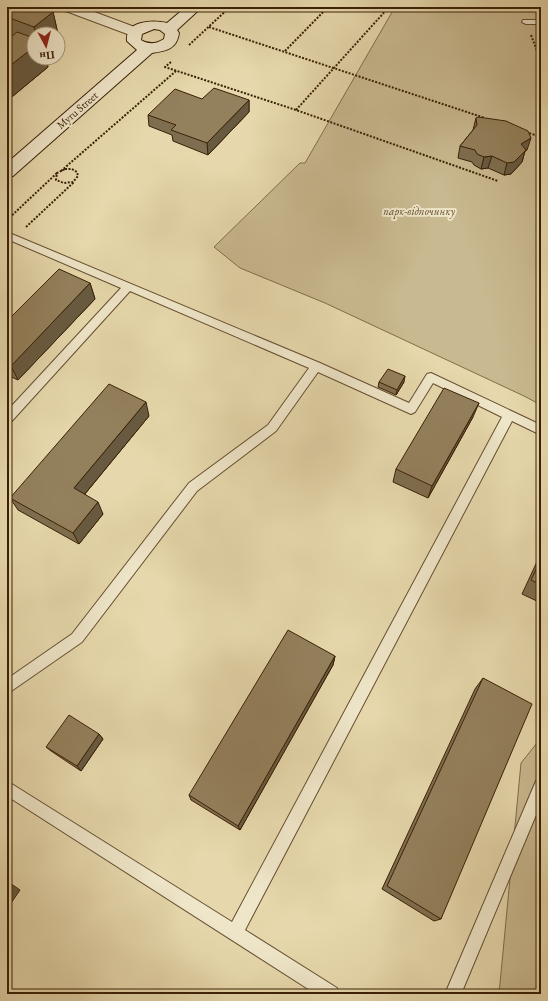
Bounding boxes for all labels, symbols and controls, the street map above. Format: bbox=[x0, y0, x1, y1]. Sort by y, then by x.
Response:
north arrow bbox=[26, 26, 66, 66]
text: Пн bbox=[38, 48, 56, 64]
street label: Myru Street bbox=[53, 88, 101, 132]
park label: парк-відпочинку bbox=[383, 204, 455, 219]

